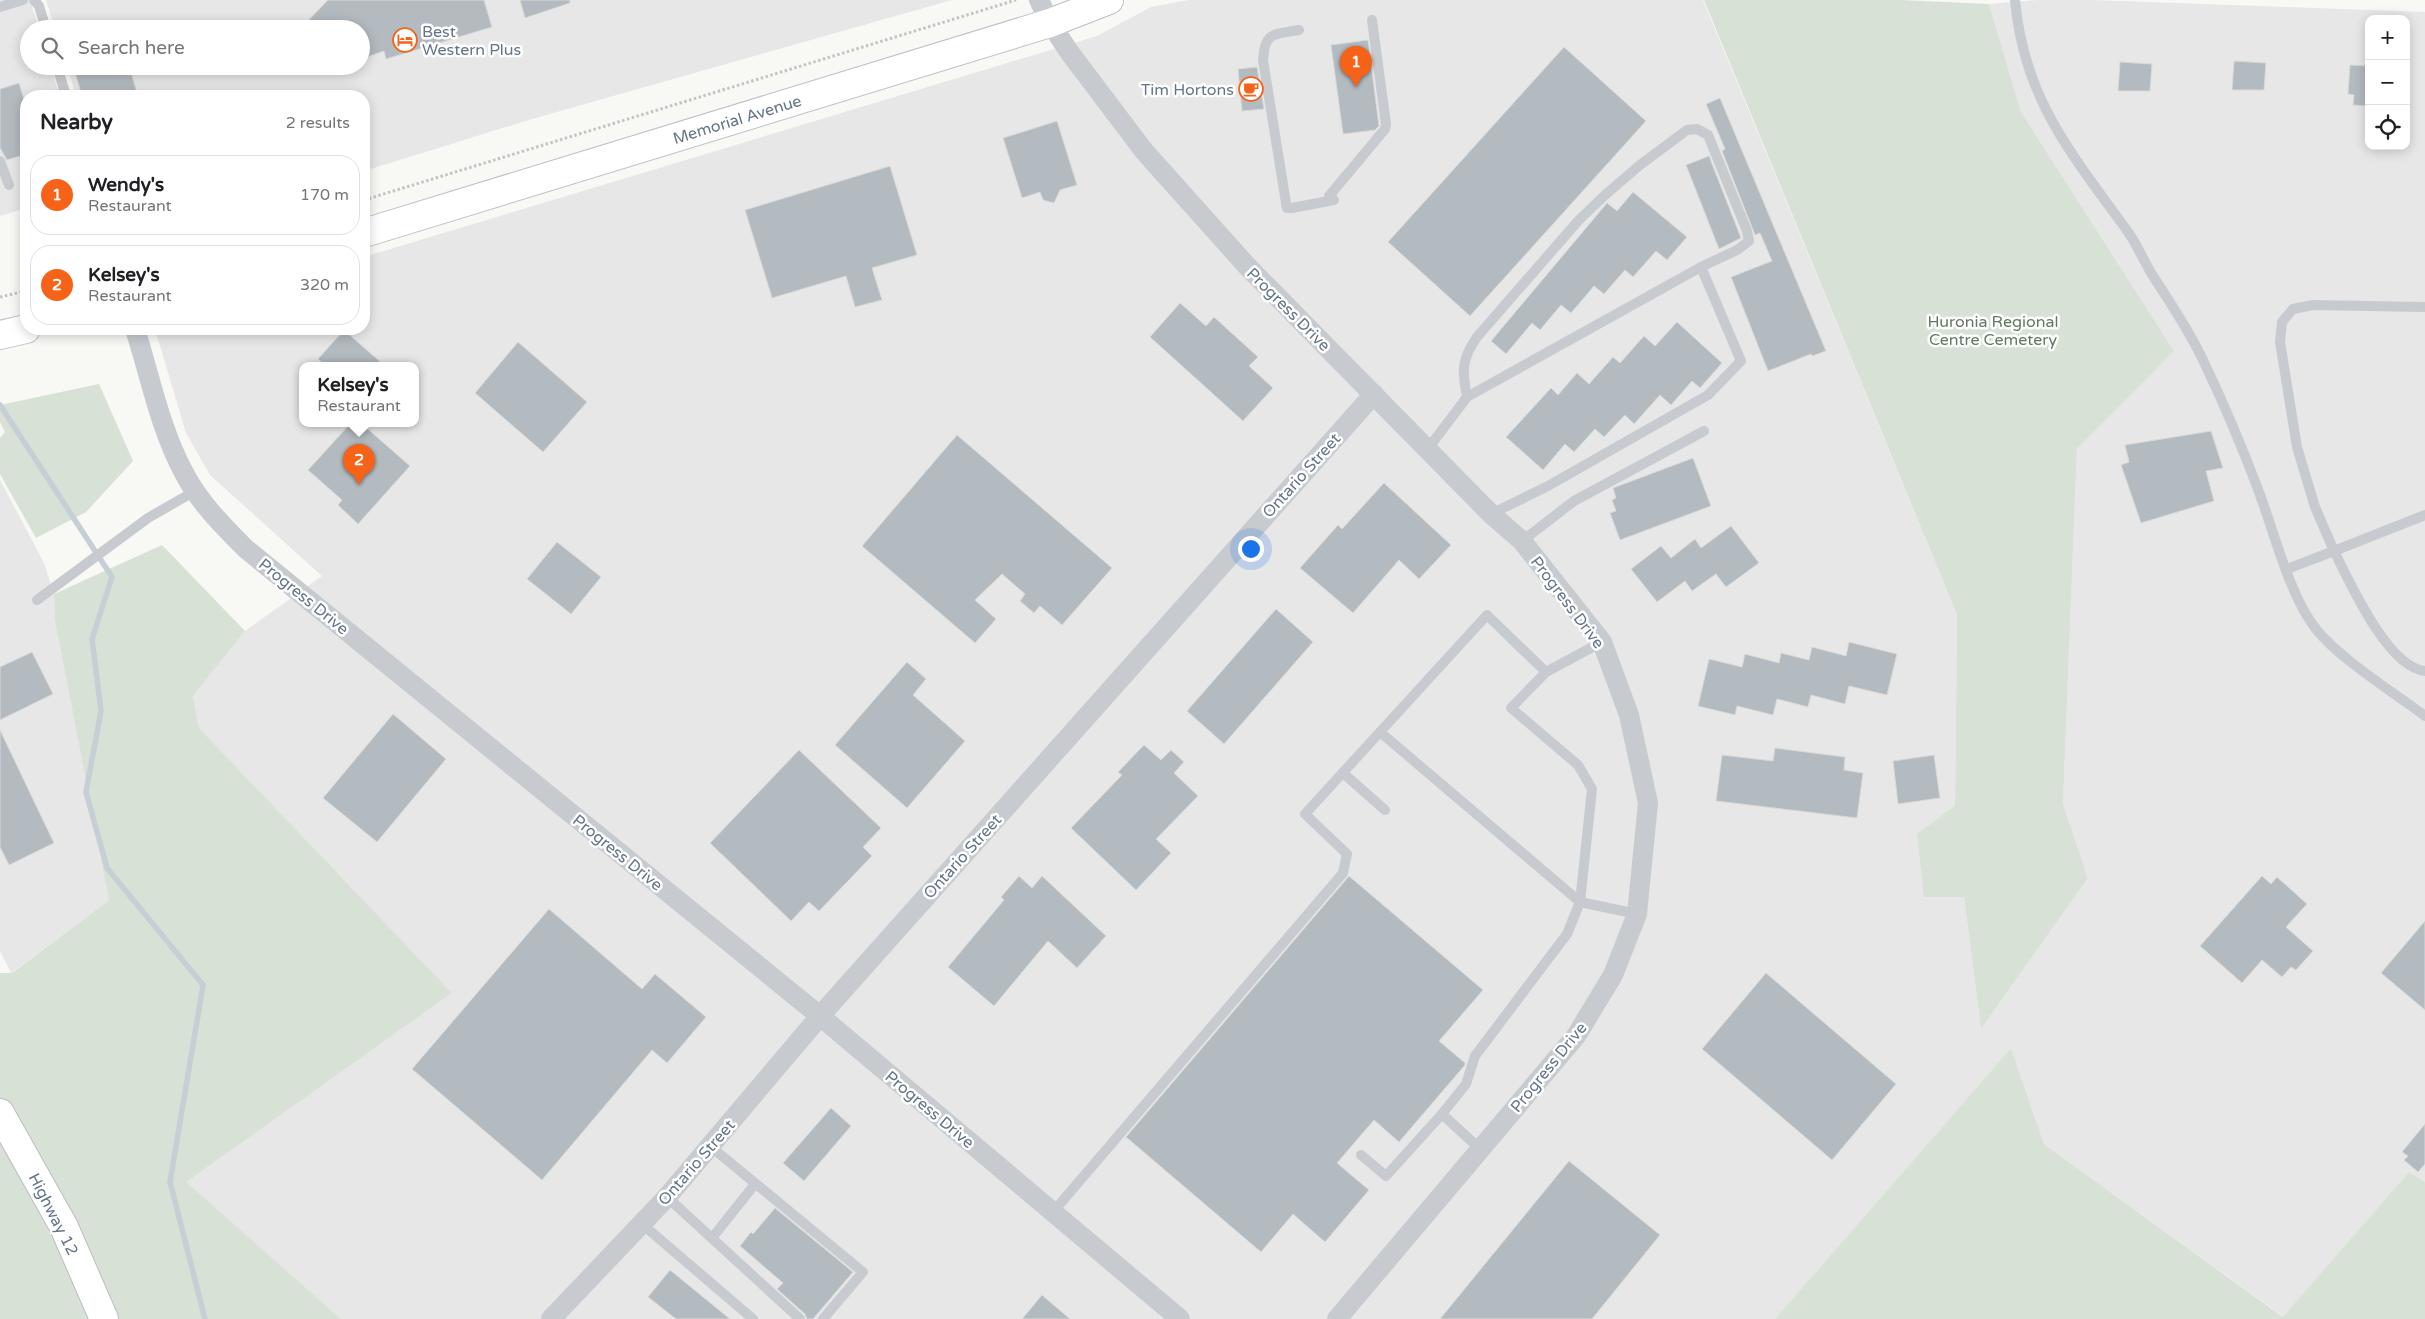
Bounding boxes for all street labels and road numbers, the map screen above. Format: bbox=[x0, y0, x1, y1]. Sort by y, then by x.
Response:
street label: Memorial Avenue bbox=[671, 91, 804, 149]
street label: Progress Drive bbox=[1242, 264, 1334, 356]
street label: Ontario Street bbox=[1258, 429, 1345, 522]
street label: Progress Drive bbox=[1526, 553, 1608, 653]
street label: Progress Drive bbox=[254, 554, 352, 639]
street label: Progress Drive bbox=[568, 810, 666, 895]
street label: Ontario Street bbox=[919, 810, 1006, 903]
street label: Progress Drive bbox=[1506, 1019, 1591, 1117]
street label: Progress Drive bbox=[881, 1067, 978, 1153]
street label: Ontario Street bbox=[654, 1116, 739, 1210]
street label: Highway 12 bbox=[24, 1170, 82, 1259]

